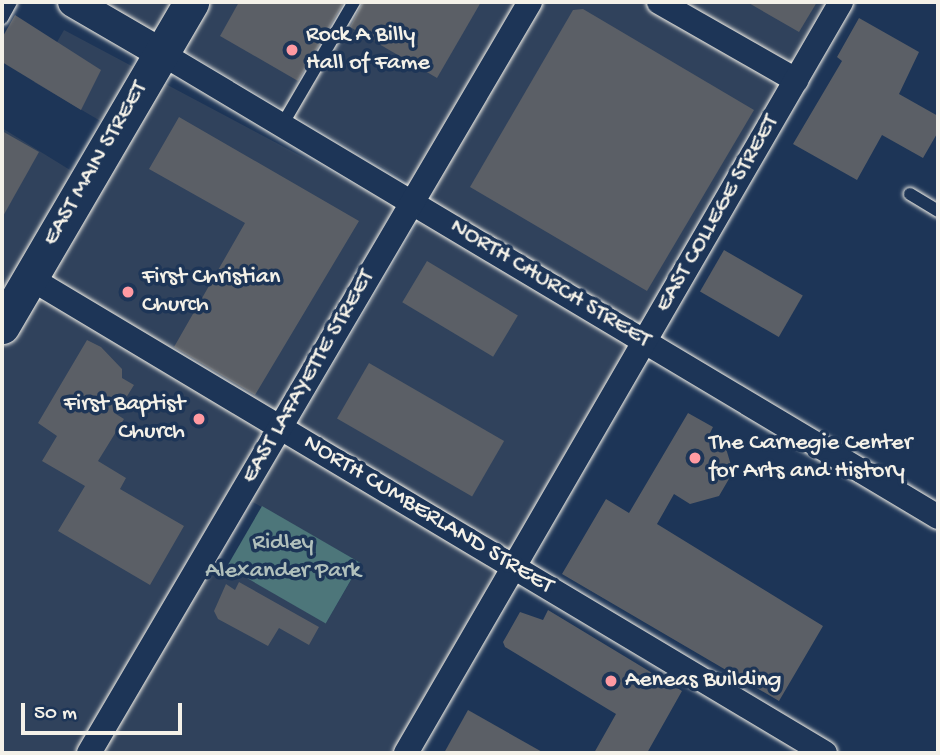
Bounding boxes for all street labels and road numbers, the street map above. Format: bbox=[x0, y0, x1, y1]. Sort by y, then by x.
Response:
street label: EAST MAIN STREET bbox=[37, 77, 155, 251]
street label: EAST COLLEGE STREET bbox=[650, 110, 786, 318]
street label: NORTH CHURCH STREET bbox=[444, 213, 656, 355]
street label: EAST LAFAYETTE STREET bbox=[236, 265, 382, 489]
street label: NORTH CUMBERLAND STREET bbox=[298, 429, 558, 601]

